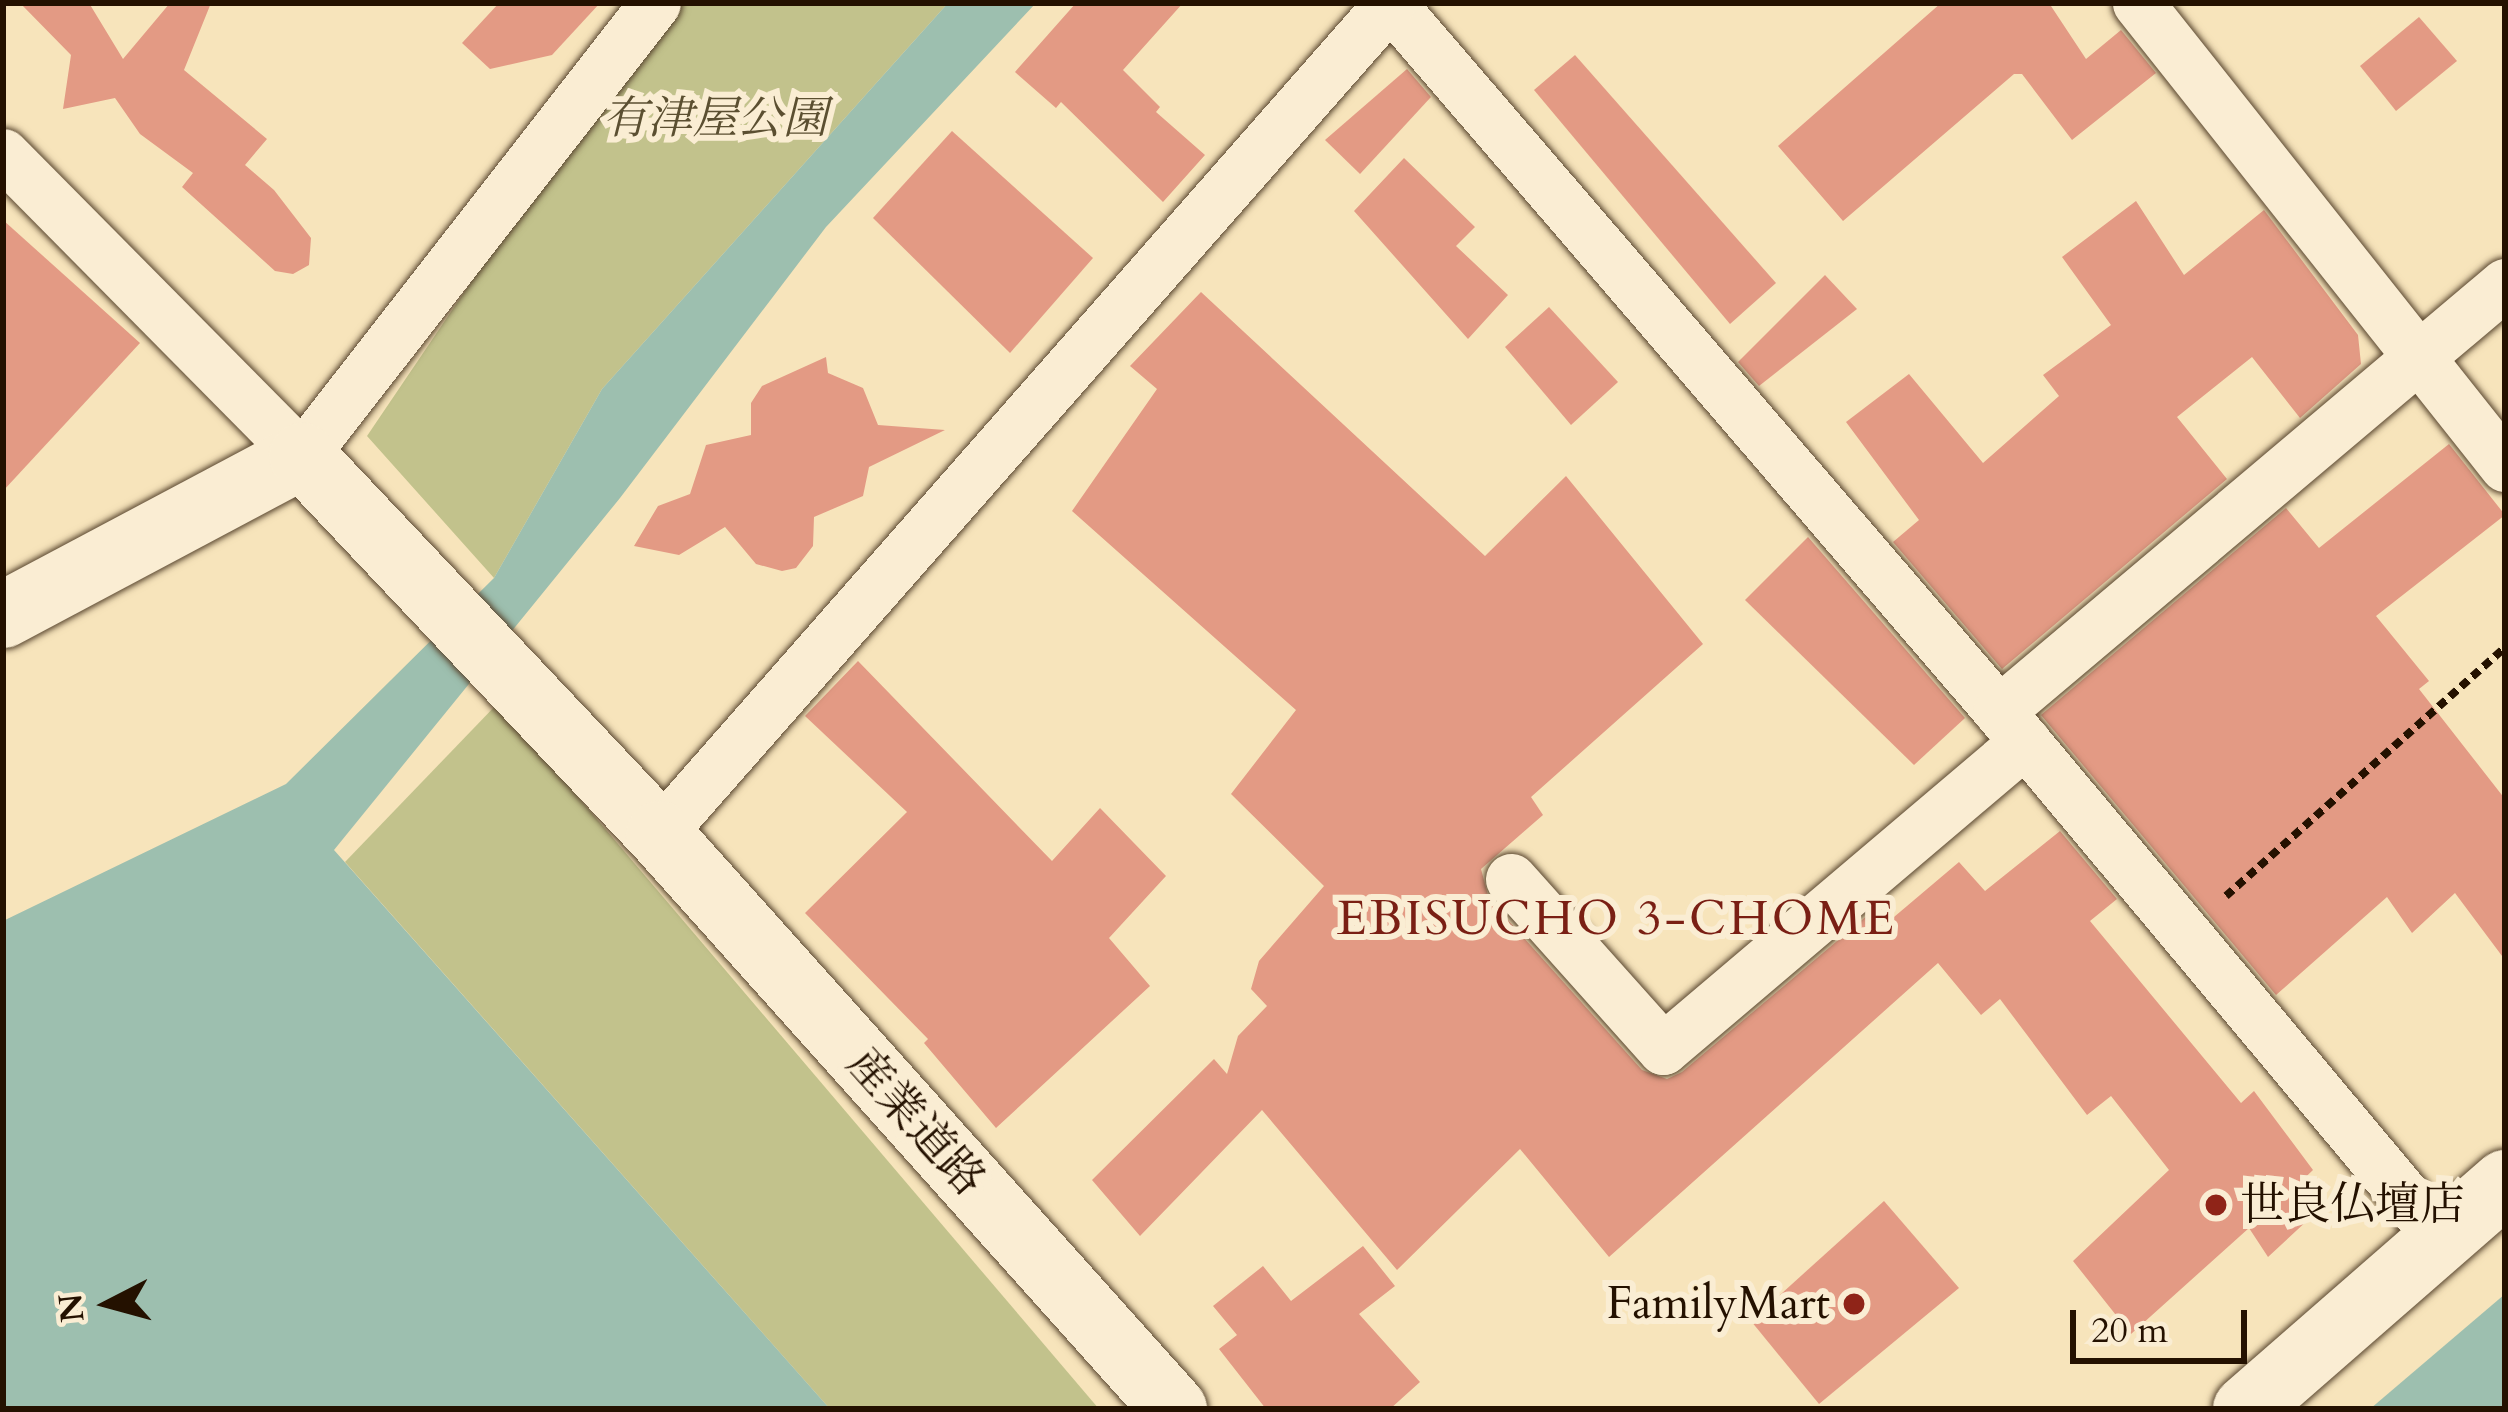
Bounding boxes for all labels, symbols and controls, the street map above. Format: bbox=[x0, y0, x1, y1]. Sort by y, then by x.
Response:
park label: 有津屋公園 bbox=[603, 92, 827, 146]
district label: EBISUCHO 3-CHOME bbox=[1337, 890, 1897, 948]
street label: 産業道路 bbox=[836, 1037, 996, 1207]
place label: 世良仏壇店 bbox=[2240, 1178, 2465, 1232]
marker: 世良仏壇店 bbox=[2203, 1192, 2229, 1218]
north arrow bbox=[48, 1244, 168, 1364]
place label: FamilyMart bbox=[1607, 1277, 1830, 1331]
scale bar bbox=[2076, 1286, 2253, 1360]
text: N bbox=[48, 1291, 96, 1324]
marker: FamilyMart bbox=[1841, 1291, 1867, 1317]
text: 20 m bbox=[2091, 1306, 2168, 1355]

